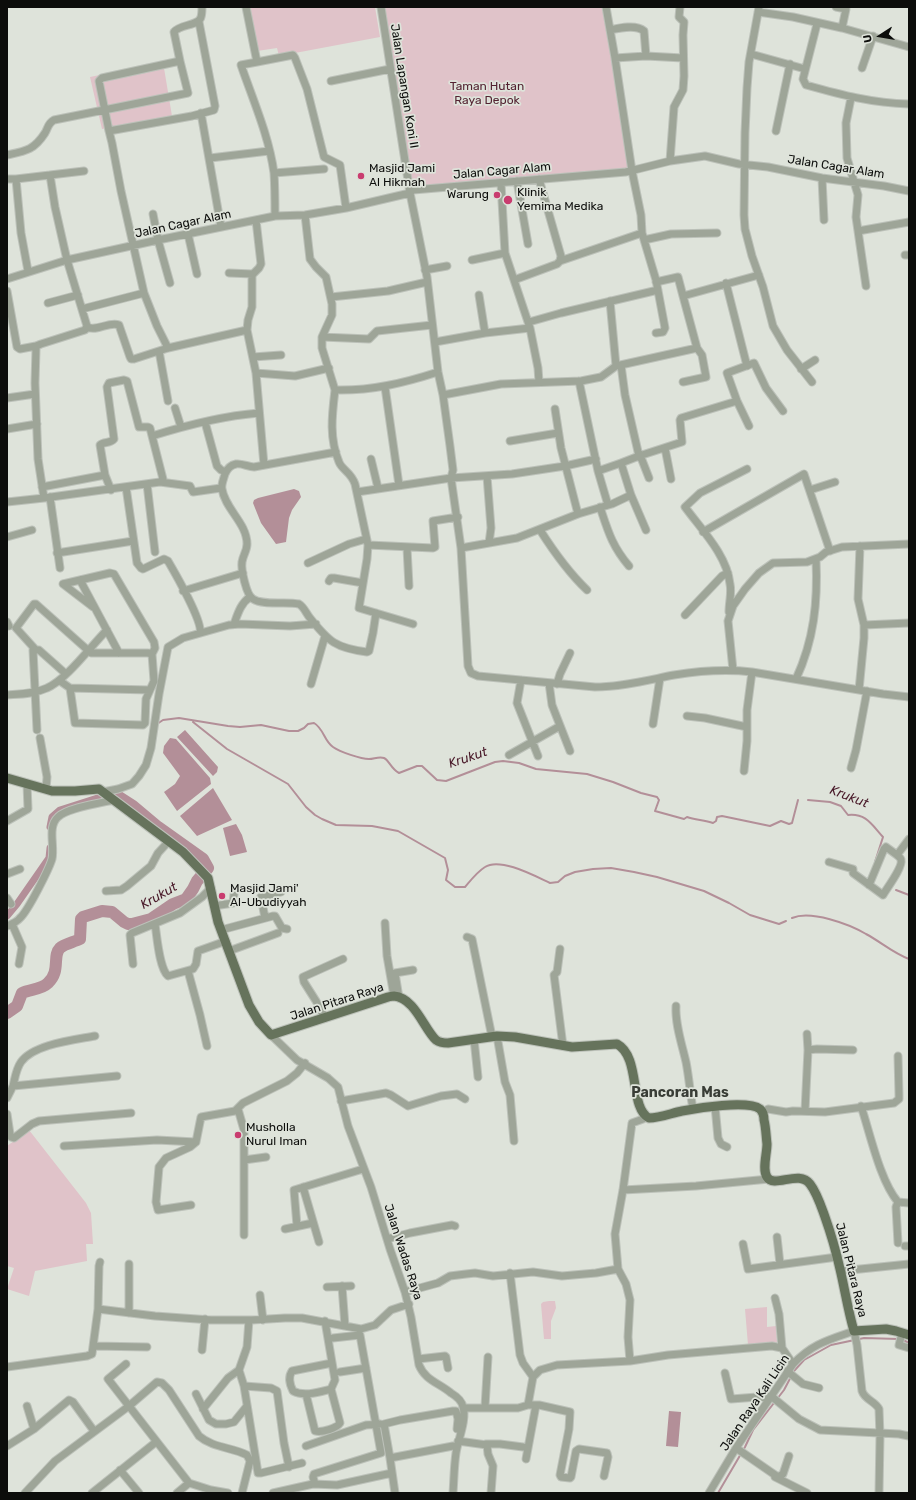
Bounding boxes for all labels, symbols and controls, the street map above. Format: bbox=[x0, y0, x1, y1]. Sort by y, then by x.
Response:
north arrow bbox=[860, 16, 900, 56]
street label: Jalan Lapangan Koni II bbox=[387, 23, 421, 149]
text: U bbox=[861, 33, 875, 44]
park label: Taman Hutan Raya Depok bbox=[450, 80, 524, 108]
street label: Jalan Cagar Alam bbox=[786, 152, 886, 182]
street label: Jalan Cagar Alam bbox=[453, 160, 551, 182]
place label: Masjid Jami Al Hikmah bbox=[369, 162, 435, 190]
marker: Masjid Jami Al Hikmah bbox=[356, 171, 366, 181]
place label: Klinik Yemima Medika bbox=[517, 186, 603, 214]
place label: Warung bbox=[447, 188, 489, 202]
marker: Warung bbox=[492, 190, 502, 200]
marker: Klinik Yemima Medika bbox=[502, 194, 514, 206]
street label: Jalan Cagar Alam bbox=[134, 207, 232, 241]
water label: Krukut bbox=[447, 744, 489, 772]
water label: Krukut bbox=[828, 783, 870, 811]
water label: Krukut bbox=[138, 879, 180, 913]
place label: Masjid Jami' Al-Ubudiyyah bbox=[230, 882, 306, 910]
marker: Masjid Jami' Al-Ubudiyyah bbox=[217, 891, 227, 901]
street label: Jalan Pitara Raya bbox=[289, 980, 385, 1024]
district label: Pancoran Mas bbox=[631, 1085, 729, 1101]
place label: Musholla Nurul Iman bbox=[246, 1121, 307, 1149]
marker: Musholla Nurul Iman bbox=[233, 1130, 243, 1140]
street label: Jalan Wadas Raya bbox=[381, 1202, 425, 1302]
street label: Jalan Pitara Raya bbox=[832, 1221, 870, 1319]
street label: Jalan Raya Kali Licin bbox=[717, 1352, 793, 1454]

